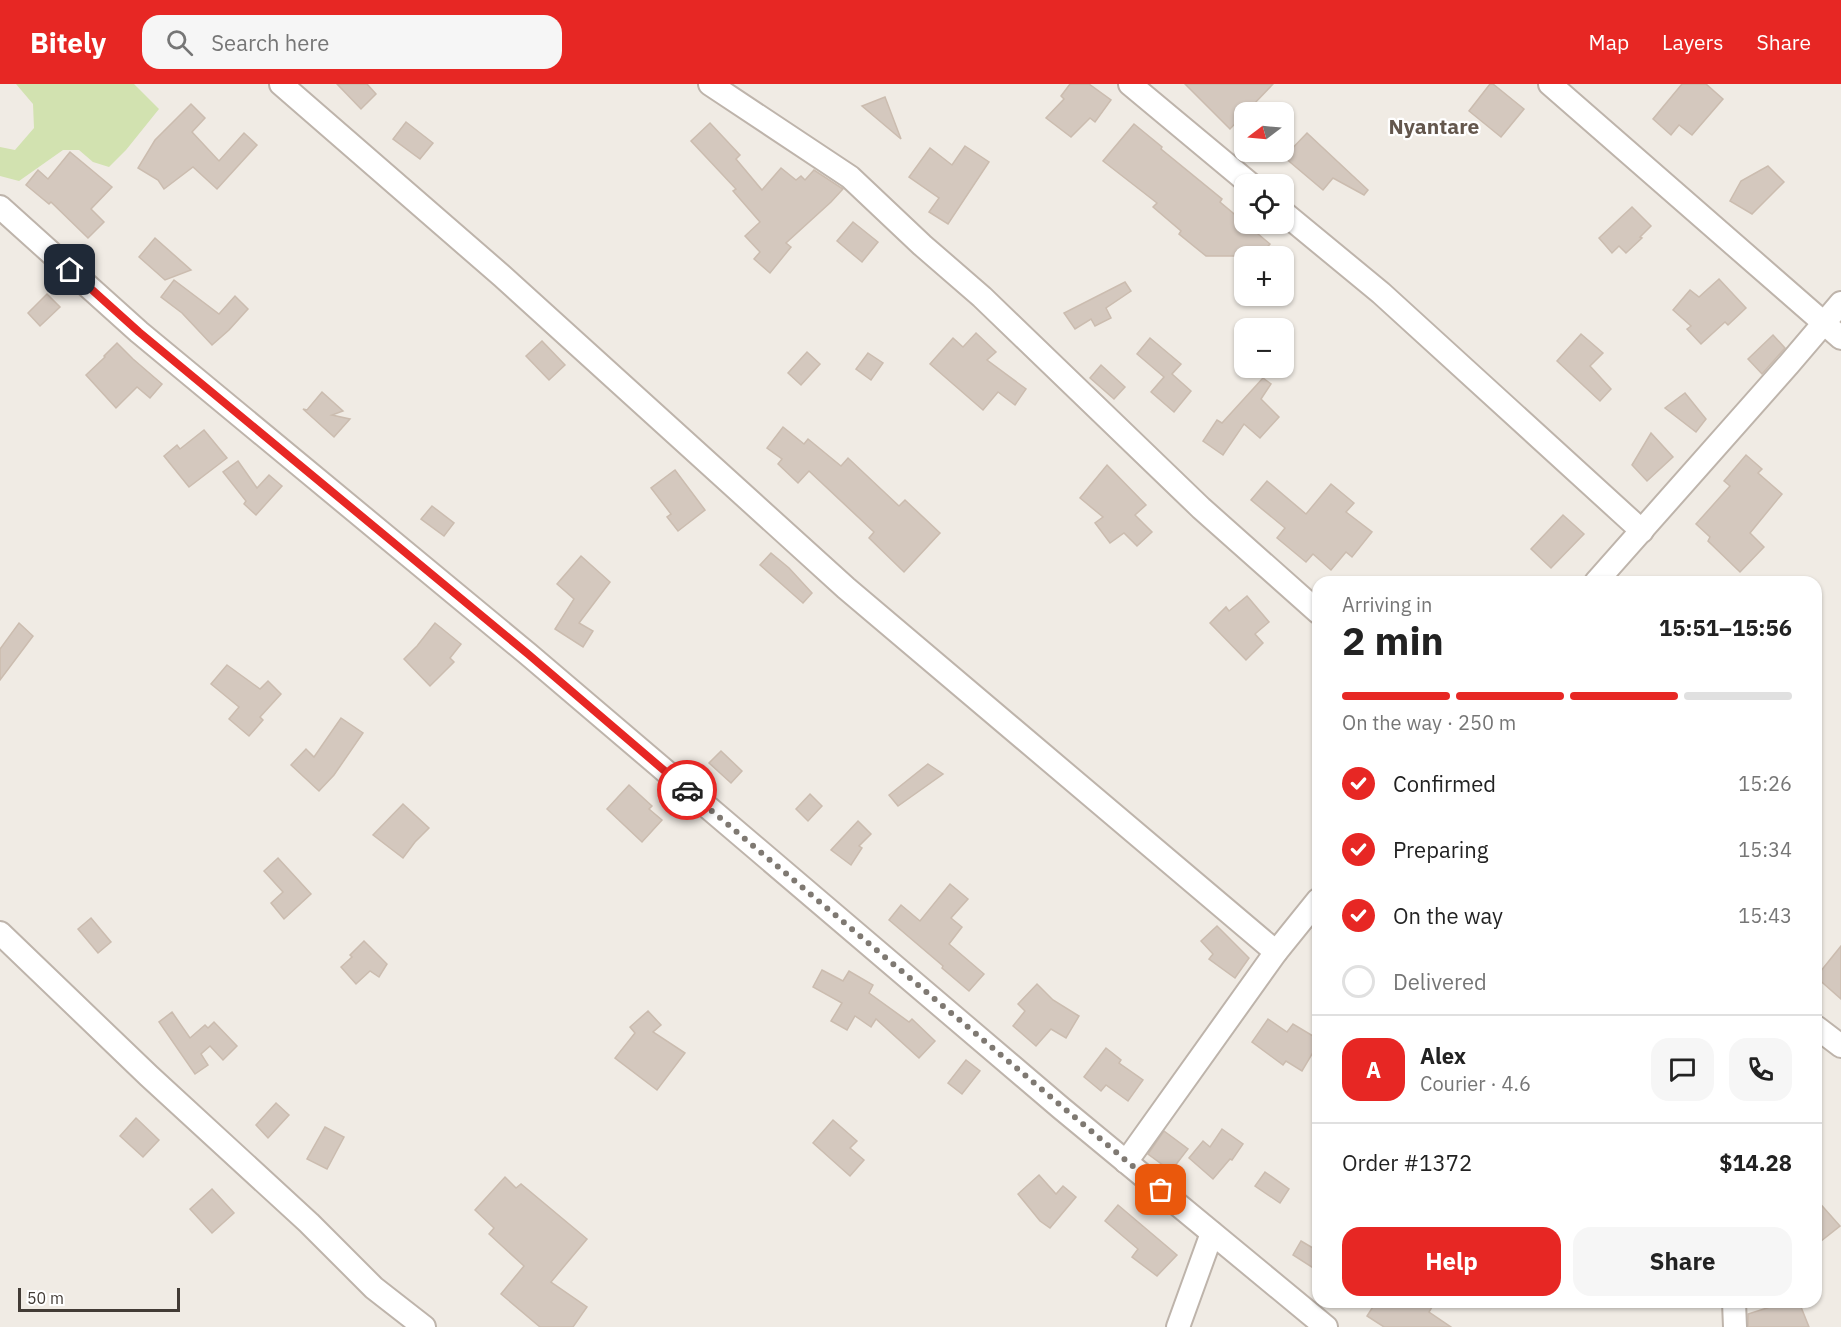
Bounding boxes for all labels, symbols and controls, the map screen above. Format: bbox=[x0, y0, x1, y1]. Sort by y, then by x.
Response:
search box bbox=[142, 15, 562, 69]
text: Bitely bbox=[30, 24, 106, 61]
icon: search bbox=[163, 26, 196, 59]
text: Search here bbox=[211, 28, 329, 57]
text: Map bbox=[1589, 28, 1629, 56]
text: Layers bbox=[1662, 28, 1724, 56]
text: Share bbox=[1757, 28, 1811, 56]
north arrow bbox=[1234, 102, 1294, 162]
map controls bbox=[1234, 102, 1294, 378]
district label: Nyantare bbox=[1389, 112, 1480, 140]
button: locate bbox=[1234, 174, 1294, 234]
pin bbox=[44, 244, 95, 295]
button: + bbox=[1234, 246, 1294, 306]
icon: home bbox=[53, 253, 86, 286]
button: − bbox=[1234, 318, 1294, 378]
text: Arriving in bbox=[1342, 591, 1432, 618]
text: 15:51–15:56 bbox=[1659, 613, 1792, 642]
text: 2 min bbox=[1342, 615, 1444, 666]
text: On the way · 250 m bbox=[1342, 709, 1516, 736]
courier bbox=[657, 760, 717, 820]
icon: check bbox=[1342, 767, 1375, 800]
text: Confirmed bbox=[1393, 769, 1496, 798]
text: 15:26 bbox=[1738, 770, 1792, 797]
icon: car bbox=[671, 774, 704, 807]
icon: check bbox=[1342, 833, 1375, 866]
text: Preparing bbox=[1393, 835, 1488, 864]
text: 15:34 bbox=[1738, 836, 1792, 863]
icon: check bbox=[1342, 899, 1375, 932]
text: On the way bbox=[1393, 901, 1503, 930]
text: 15:43 bbox=[1738, 902, 1792, 929]
text: Delivered bbox=[1393, 967, 1487, 996]
button: chat bbox=[1651, 1038, 1714, 1101]
button: phone bbox=[1729, 1038, 1792, 1101]
text: Alex bbox=[1420, 1041, 1466, 1070]
text: A bbox=[1366, 1055, 1381, 1084]
text: Courier · 4.6 bbox=[1420, 1070, 1531, 1097]
text: Order #1372 bbox=[1342, 1148, 1472, 1177]
text: $14.28 bbox=[1719, 1148, 1792, 1177]
pin bbox=[1135, 1164, 1186, 1215]
icon: bag bbox=[1144, 1173, 1177, 1206]
button: Help bbox=[1342, 1227, 1561, 1296]
button: Share bbox=[1573, 1227, 1792, 1296]
scale bar bbox=[18, 1285, 180, 1312]
text: 50 m bbox=[27, 1288, 64, 1308]

